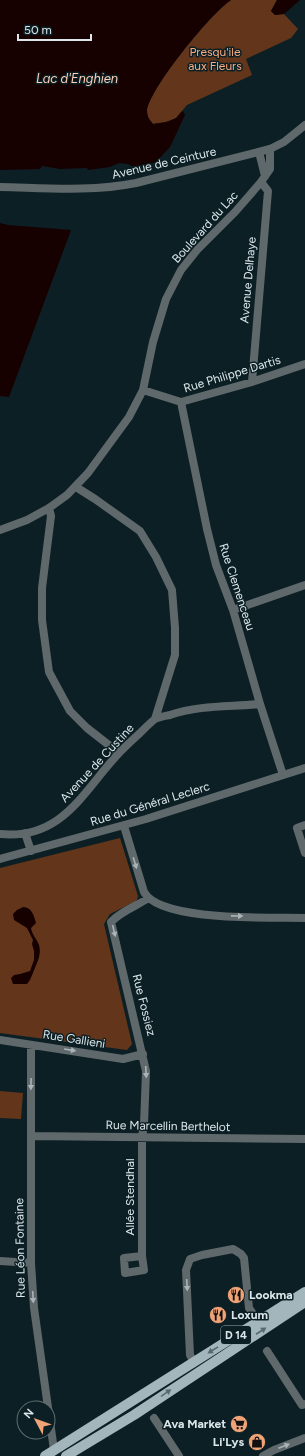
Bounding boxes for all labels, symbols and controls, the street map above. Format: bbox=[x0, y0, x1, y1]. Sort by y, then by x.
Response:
scale bar bbox=[18, 16, 91, 42]
text: 50 m bbox=[24, 23, 52, 37]
park label: Presqu'ile aux Fleurs bbox=[188, 45, 242, 73]
water label: Lac d'Enghien bbox=[36, 71, 118, 86]
street label: Avenue de Ceinture bbox=[110, 144, 218, 182]
street label: Boulevard du Lac bbox=[169, 188, 241, 266]
street label: Avenue Delhaye bbox=[237, 236, 259, 324]
street label: Rue Philippe Dartis bbox=[182, 352, 283, 395]
street label: Rue Clemenceau bbox=[216, 542, 258, 632]
street label: Avenue de Custine bbox=[57, 721, 137, 805]
street label: Rue du Général Leclerc bbox=[89, 779, 212, 829]
one-way arrow bbox=[132, 857, 138, 869]
one-way arrow bbox=[231, 913, 243, 920]
one-way arrow bbox=[111, 925, 117, 938]
street label: Rue Fossiez bbox=[130, 972, 159, 1038]
street label: Rue Gallieni bbox=[42, 1027, 106, 1051]
one-way arrow bbox=[64, 1047, 76, 1053]
one-way arrow bbox=[142, 1066, 149, 1078]
one-way arrow bbox=[28, 1078, 34, 1091]
street label: Rue Marcellin Berthelot bbox=[106, 1118, 231, 1134]
street label: Allée Stendhal bbox=[123, 1158, 137, 1236]
street label: Rue Léon Fontaine bbox=[12, 1197, 28, 1298]
one-way arrow bbox=[184, 1279, 191, 1291]
restaurant icon: Lookma bbox=[226, 1285, 246, 1305]
place label: Lookma bbox=[249, 1288, 293, 1302]
one-way arrow bbox=[30, 1291, 36, 1304]
restaurant icon: Loxum bbox=[208, 1305, 228, 1325]
place label: Loxum bbox=[231, 1308, 268, 1322]
road number: D 14 bbox=[221, 1326, 251, 1344]
one-way arrow bbox=[256, 1327, 266, 1335]
one-way arrow bbox=[207, 1346, 219, 1353]
one-way arrow bbox=[161, 1389, 172, 1397]
north arrow bbox=[16, 1400, 56, 1440]
text: N bbox=[21, 1406, 37, 1421]
supermarket icon: Ava Market bbox=[229, 1414, 249, 1434]
place label: Ava Market bbox=[163, 1417, 226, 1431]
shop icon: Li'Lys bbox=[247, 1432, 267, 1452]
place label: Li'Lys bbox=[213, 1435, 244, 1449]
one-way arrow bbox=[278, 1443, 290, 1449]

